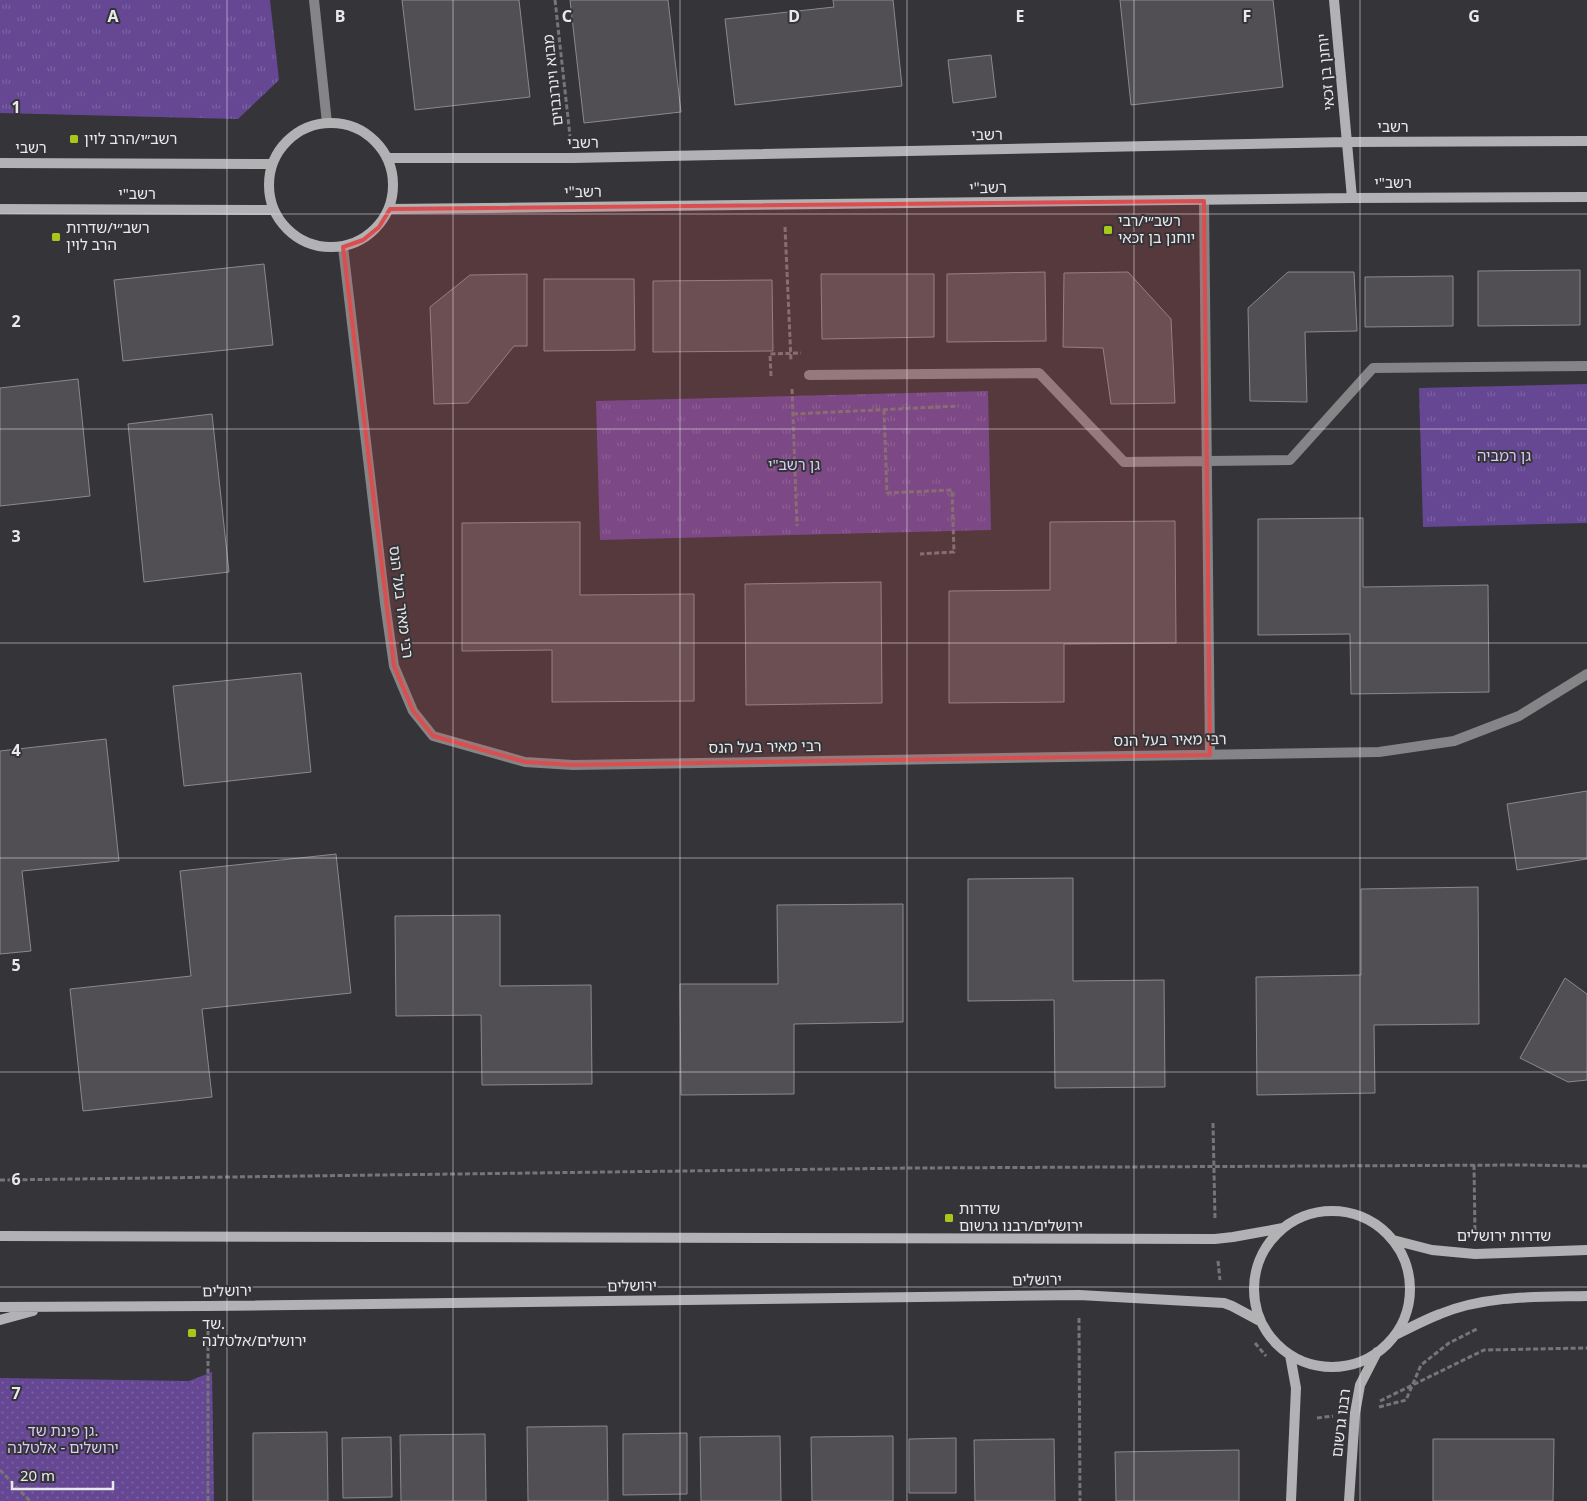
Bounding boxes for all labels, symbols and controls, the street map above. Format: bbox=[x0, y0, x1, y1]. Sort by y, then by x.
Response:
text: A bbox=[107, 5, 119, 27]
text: B bbox=[335, 5, 345, 27]
text: C bbox=[562, 5, 572, 27]
text: D bbox=[788, 5, 800, 27]
text: E bbox=[1016, 5, 1025, 27]
text: F bbox=[1243, 5, 1251, 27]
text: G bbox=[1468, 5, 1480, 27]
street label: מבוא וינרנבוים bbox=[537, 33, 567, 127]
street label: יוחנן בן זכאי bbox=[1312, 33, 1338, 111]
text: 1 bbox=[11, 96, 21, 118]
street label: רשבי bbox=[1377, 116, 1409, 136]
street label: רשבי bbox=[971, 124, 1003, 144]
place label: רשב״י/הרב לוין bbox=[84, 128, 177, 148]
street label: רשבי bbox=[567, 132, 599, 152]
marker: רשב״י/הרב לוין bbox=[68, 133, 80, 145]
street label: רשבי bbox=[15, 137, 47, 157]
street label: רשב"י bbox=[1374, 172, 1412, 192]
street label: רשב"י bbox=[969, 177, 1007, 197]
street label: רשב"י bbox=[564, 181, 602, 201]
street label: רשב"י bbox=[118, 183, 156, 203]
place label: רשב״י/רבי יוחנן בן זכאי bbox=[1118, 210, 1195, 247]
place label: רשב״י/שדרות הרב לוין bbox=[66, 217, 150, 254]
marker: רשב״י/רבי יוחנן בן זכאי bbox=[1102, 224, 1114, 236]
marker: רשב״י/שדרות הרב לוין bbox=[50, 231, 62, 243]
text: 2 bbox=[11, 310, 21, 332]
park label: גן רמביה bbox=[1477, 445, 1531, 465]
park label: גן רשב"י bbox=[768, 454, 820, 474]
text: 3 bbox=[11, 525, 21, 547]
street label: רבי מאיר בעל הנס bbox=[385, 545, 419, 659]
street label: רבי מאיר בעל הנס bbox=[1113, 728, 1227, 750]
street label: רבי מאיר בעל הנס bbox=[708, 735, 822, 757]
text: 4 bbox=[11, 739, 21, 761]
text: 5 bbox=[11, 954, 21, 976]
text: 6 bbox=[11, 1168, 21, 1190]
place label: שדרות ירושלים/רבנו גרשום bbox=[959, 1198, 1083, 1235]
marker: שדרות ירושלים/רבנו גרשום bbox=[943, 1212, 955, 1224]
street label: שדרות ירושלים bbox=[1457, 1225, 1551, 1245]
street label: ירושלים bbox=[1012, 1269, 1062, 1289]
street label: ירושלים bbox=[607, 1275, 657, 1295]
street label: ירושלים bbox=[202, 1280, 252, 1300]
place label: שד. ירושלים/אלטלנה bbox=[202, 1313, 306, 1350]
marker: שד. ירושלים/אלטלנה bbox=[186, 1327, 198, 1339]
text: 7 bbox=[11, 1382, 21, 1404]
street label: רבנו גרשום bbox=[1326, 1387, 1354, 1458]
park label: גן פינת שד. ירושלים - אלטלנה bbox=[7, 1420, 119, 1457]
scale bar bbox=[12, 1458, 114, 1490]
text: 20 m bbox=[20, 1465, 55, 1485]

